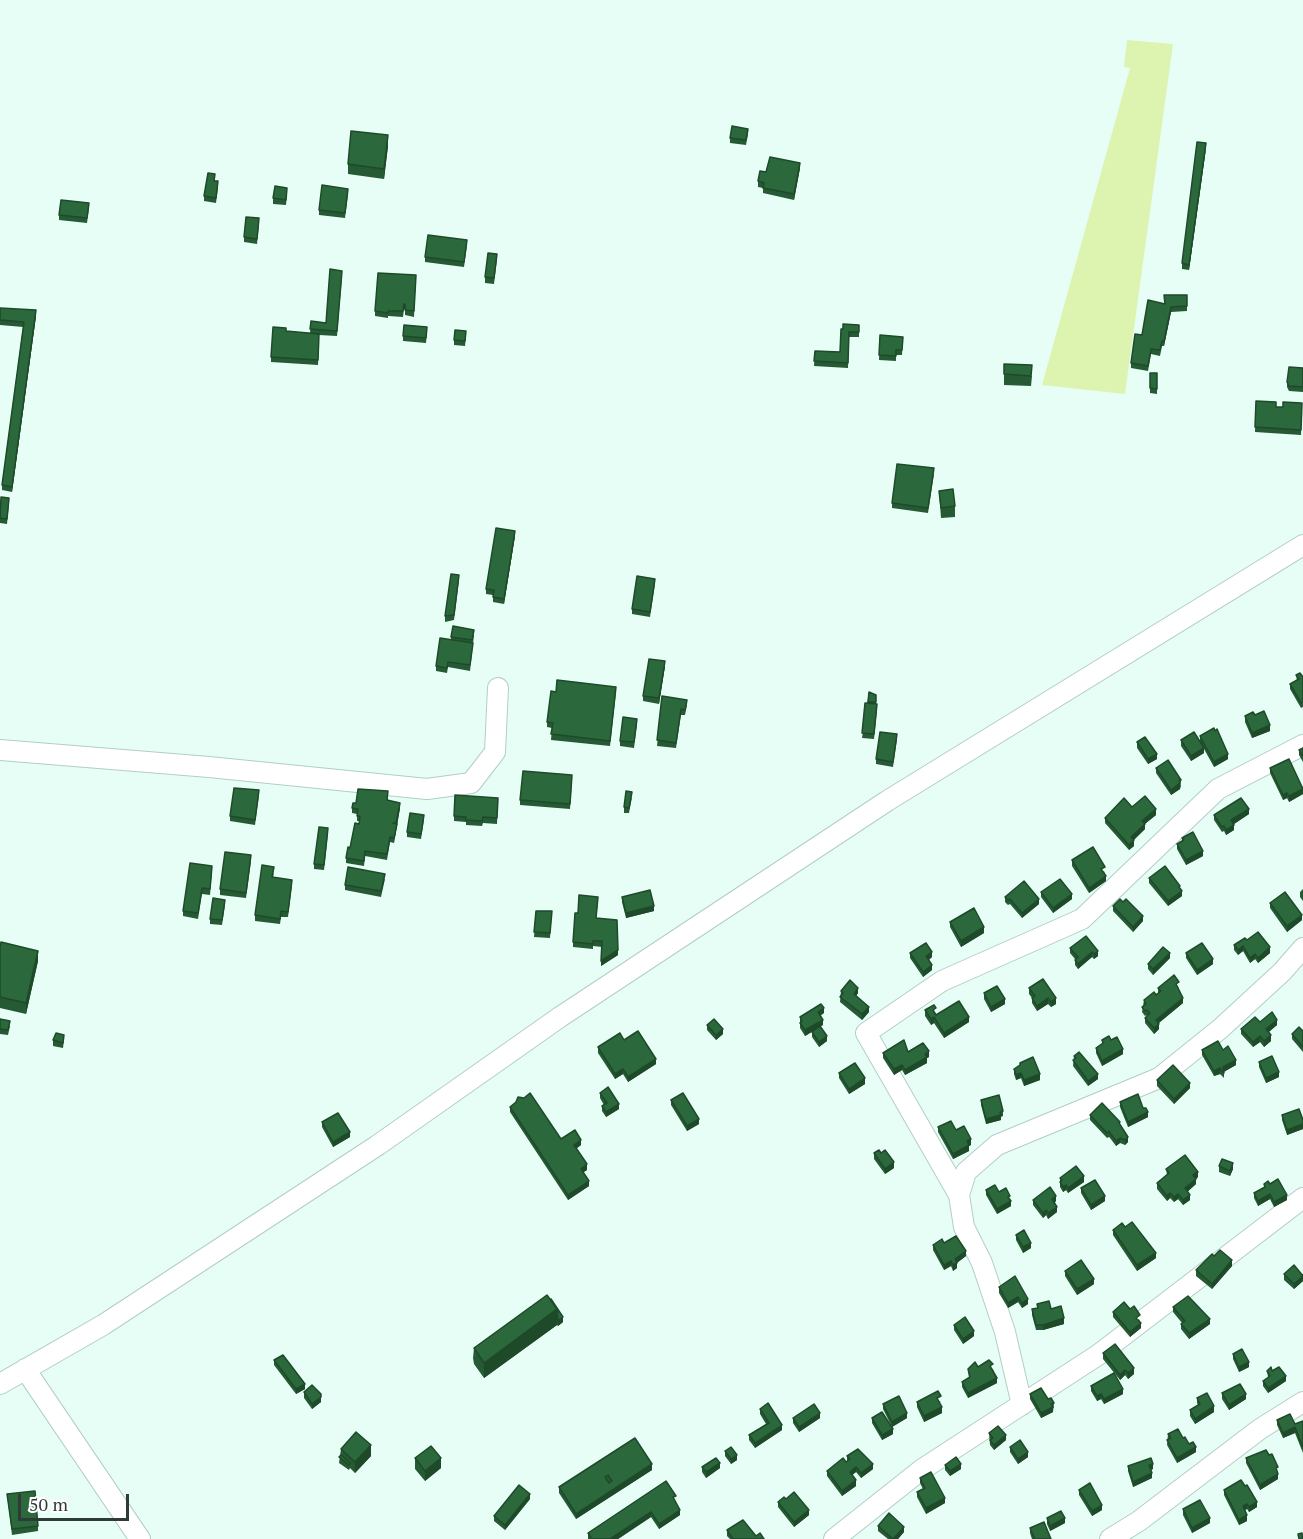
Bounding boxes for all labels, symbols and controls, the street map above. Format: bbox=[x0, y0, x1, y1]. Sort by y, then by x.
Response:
scale bar bbox=[21, 1482, 132, 1520]
text: 50 m bbox=[29, 1492, 68, 1516]

